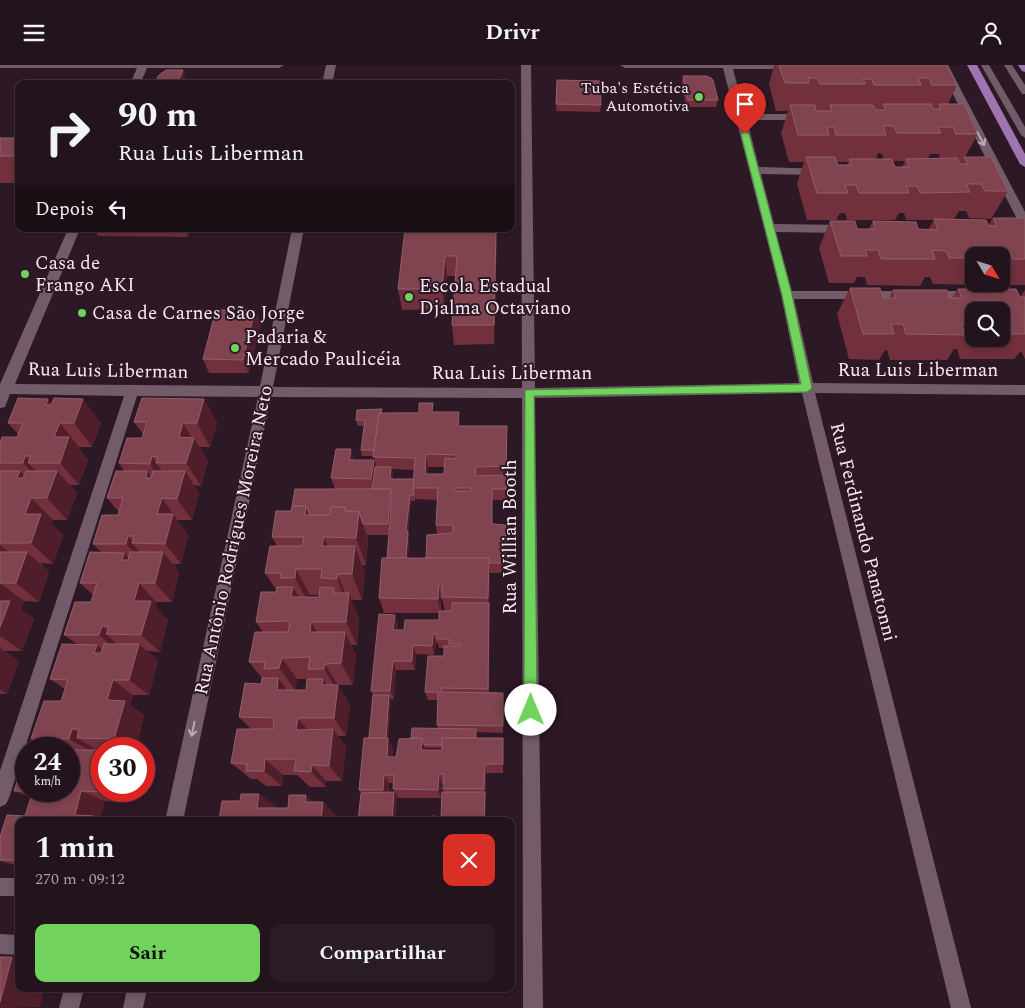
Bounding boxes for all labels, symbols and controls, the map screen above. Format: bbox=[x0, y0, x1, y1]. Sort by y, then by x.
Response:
text: Drivr bbox=[485, 16, 540, 49]
icon: menu bbox=[20, 19, 48, 47]
icon: person bbox=[977, 19, 1005, 47]
place label: Tuba's Estética Automotiva bbox=[581, 76, 689, 118]
pin bbox=[724, 83, 766, 134]
text: 90 m bbox=[118, 89, 198, 142]
icon: arrive bbox=[731, 90, 759, 118]
marker: Tuba's Estética Automotiva bbox=[693, 91, 705, 103]
icon: right bbox=[35, 100, 100, 165]
one-way arrow bbox=[976, 132, 986, 147]
text: Rua Luis Liberman bbox=[118, 137, 304, 170]
text: Depois bbox=[35, 195, 94, 224]
icon: left bbox=[104, 195, 132, 223]
north arrow bbox=[965, 247, 1010, 293]
map controls bbox=[965, 247, 1010, 347]
place label: Casa de Frango AKI bbox=[35, 249, 135, 300]
marker: Casa de Frango AKI bbox=[19, 268, 31, 280]
place label: Escola Estadual Djalma Octaviano bbox=[419, 272, 571, 323]
marker: Escola Estadual Djalma Octaviano bbox=[403, 291, 415, 303]
place label: Casa de Carnes São Jorge bbox=[92, 299, 305, 328]
button: search bbox=[965, 302, 1010, 347]
marker: Casa de Carnes São Jorge bbox=[76, 307, 88, 319]
place label: Padaria & Mercado Paulicéia bbox=[245, 323, 401, 374]
marker: Padaria & Mercado Paulicéia bbox=[229, 342, 241, 354]
street label: Rua Luis Liberman bbox=[27, 355, 189, 387]
street label: Rua Luis Liberman bbox=[838, 356, 998, 385]
street label: Rua Luis Liberman bbox=[432, 359, 592, 388]
street label: Rua Antônio Rodrigues Moreira Neto bbox=[187, 382, 281, 698]
street label: Rua Ferdinando Panatonni bbox=[822, 419, 904, 645]
street label: Rua Willian Booth bbox=[496, 460, 525, 614]
position arrow bbox=[504, 683, 556, 735]
one-way arrow bbox=[188, 720, 198, 736]
speed limit sign: 30 bbox=[90, 737, 155, 802]
text: 24 bbox=[33, 744, 62, 782]
text: km/h bbox=[34, 772, 61, 791]
text: 1 min bbox=[35, 825, 115, 871]
button: close bbox=[443, 834, 495, 886]
text: 270 m · 09:12 bbox=[35, 867, 125, 891]
button: Sair bbox=[35, 924, 260, 982]
button: Compartilhar bbox=[270, 924, 495, 982]

